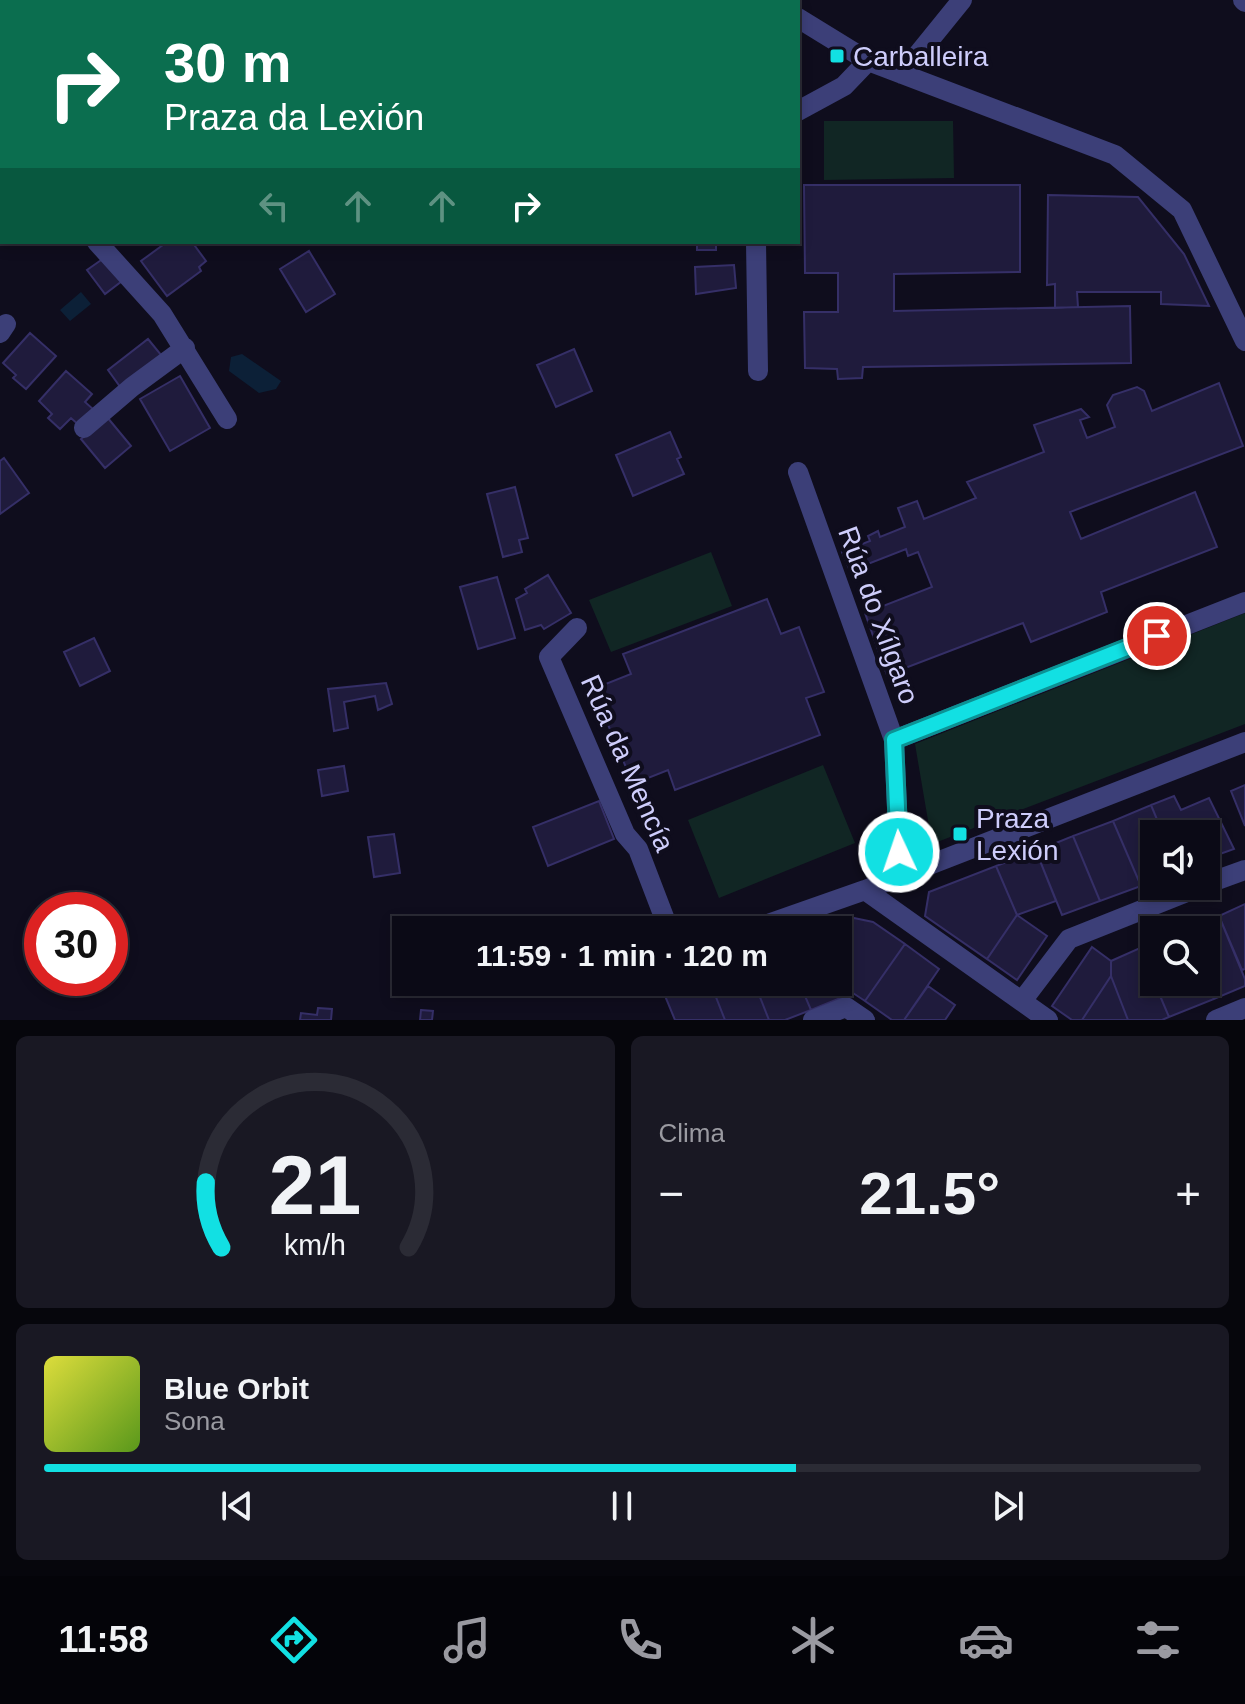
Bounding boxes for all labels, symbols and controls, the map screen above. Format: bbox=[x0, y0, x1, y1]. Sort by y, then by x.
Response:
text: 30 m bbox=[164, 31, 292, 94]
icon: right bbox=[32, 32, 136, 136]
place label: Carballeira bbox=[853, 41, 989, 72]
marker: Carballeira bbox=[828, 47, 846, 65]
text: Praza da Lexión bbox=[164, 97, 424, 138]
icon: left bbox=[252, 184, 296, 228]
icon: ahead bbox=[336, 184, 380, 228]
icon: ahead bbox=[420, 184, 464, 228]
icon: right bbox=[504, 184, 548, 228]
street label: Rúa do Xílgaro bbox=[832, 522, 925, 708]
pin bbox=[1123, 602, 1191, 670]
icon: arrive bbox=[1135, 614, 1179, 658]
street label: Rúa da Mencía bbox=[575, 670, 680, 857]
place label: Praza Lexión bbox=[976, 803, 1059, 866]
position arrow bbox=[857, 810, 941, 894]
map controls bbox=[1140, 820, 1220, 996]
button: sound bbox=[1140, 820, 1220, 900]
marker: Praza Lexión bbox=[951, 825, 969, 843]
speed limit sign: 30 bbox=[24, 892, 128, 996]
button: search bbox=[1140, 916, 1220, 996]
text: 11:59 · 1 min · 120 m bbox=[476, 939, 768, 972]
text: Clima bbox=[659, 1118, 725, 1148]
text: 21 bbox=[269, 1139, 362, 1232]
text: 21.5° bbox=[859, 1160, 1000, 1227]
text: − bbox=[659, 1169, 684, 1218]
text: + bbox=[1175, 1169, 1201, 1218]
text: km/h bbox=[284, 1229, 346, 1261]
text: Blue Orbit bbox=[164, 1372, 309, 1405]
text: Sona bbox=[164, 1406, 225, 1436]
icon: previous bbox=[215, 1484, 259, 1528]
icon: pause bbox=[600, 1484, 644, 1528]
icon: next bbox=[986, 1484, 1030, 1528]
icon: directions bbox=[266, 1612, 322, 1668]
icon: music bbox=[439, 1612, 495, 1668]
icon: phone bbox=[612, 1612, 668, 1668]
icon: climate bbox=[785, 1612, 841, 1668]
icon: car bbox=[958, 1612, 1014, 1668]
icon: filters bbox=[1130, 1612, 1186, 1668]
text: 11:58 bbox=[58, 1619, 149, 1660]

